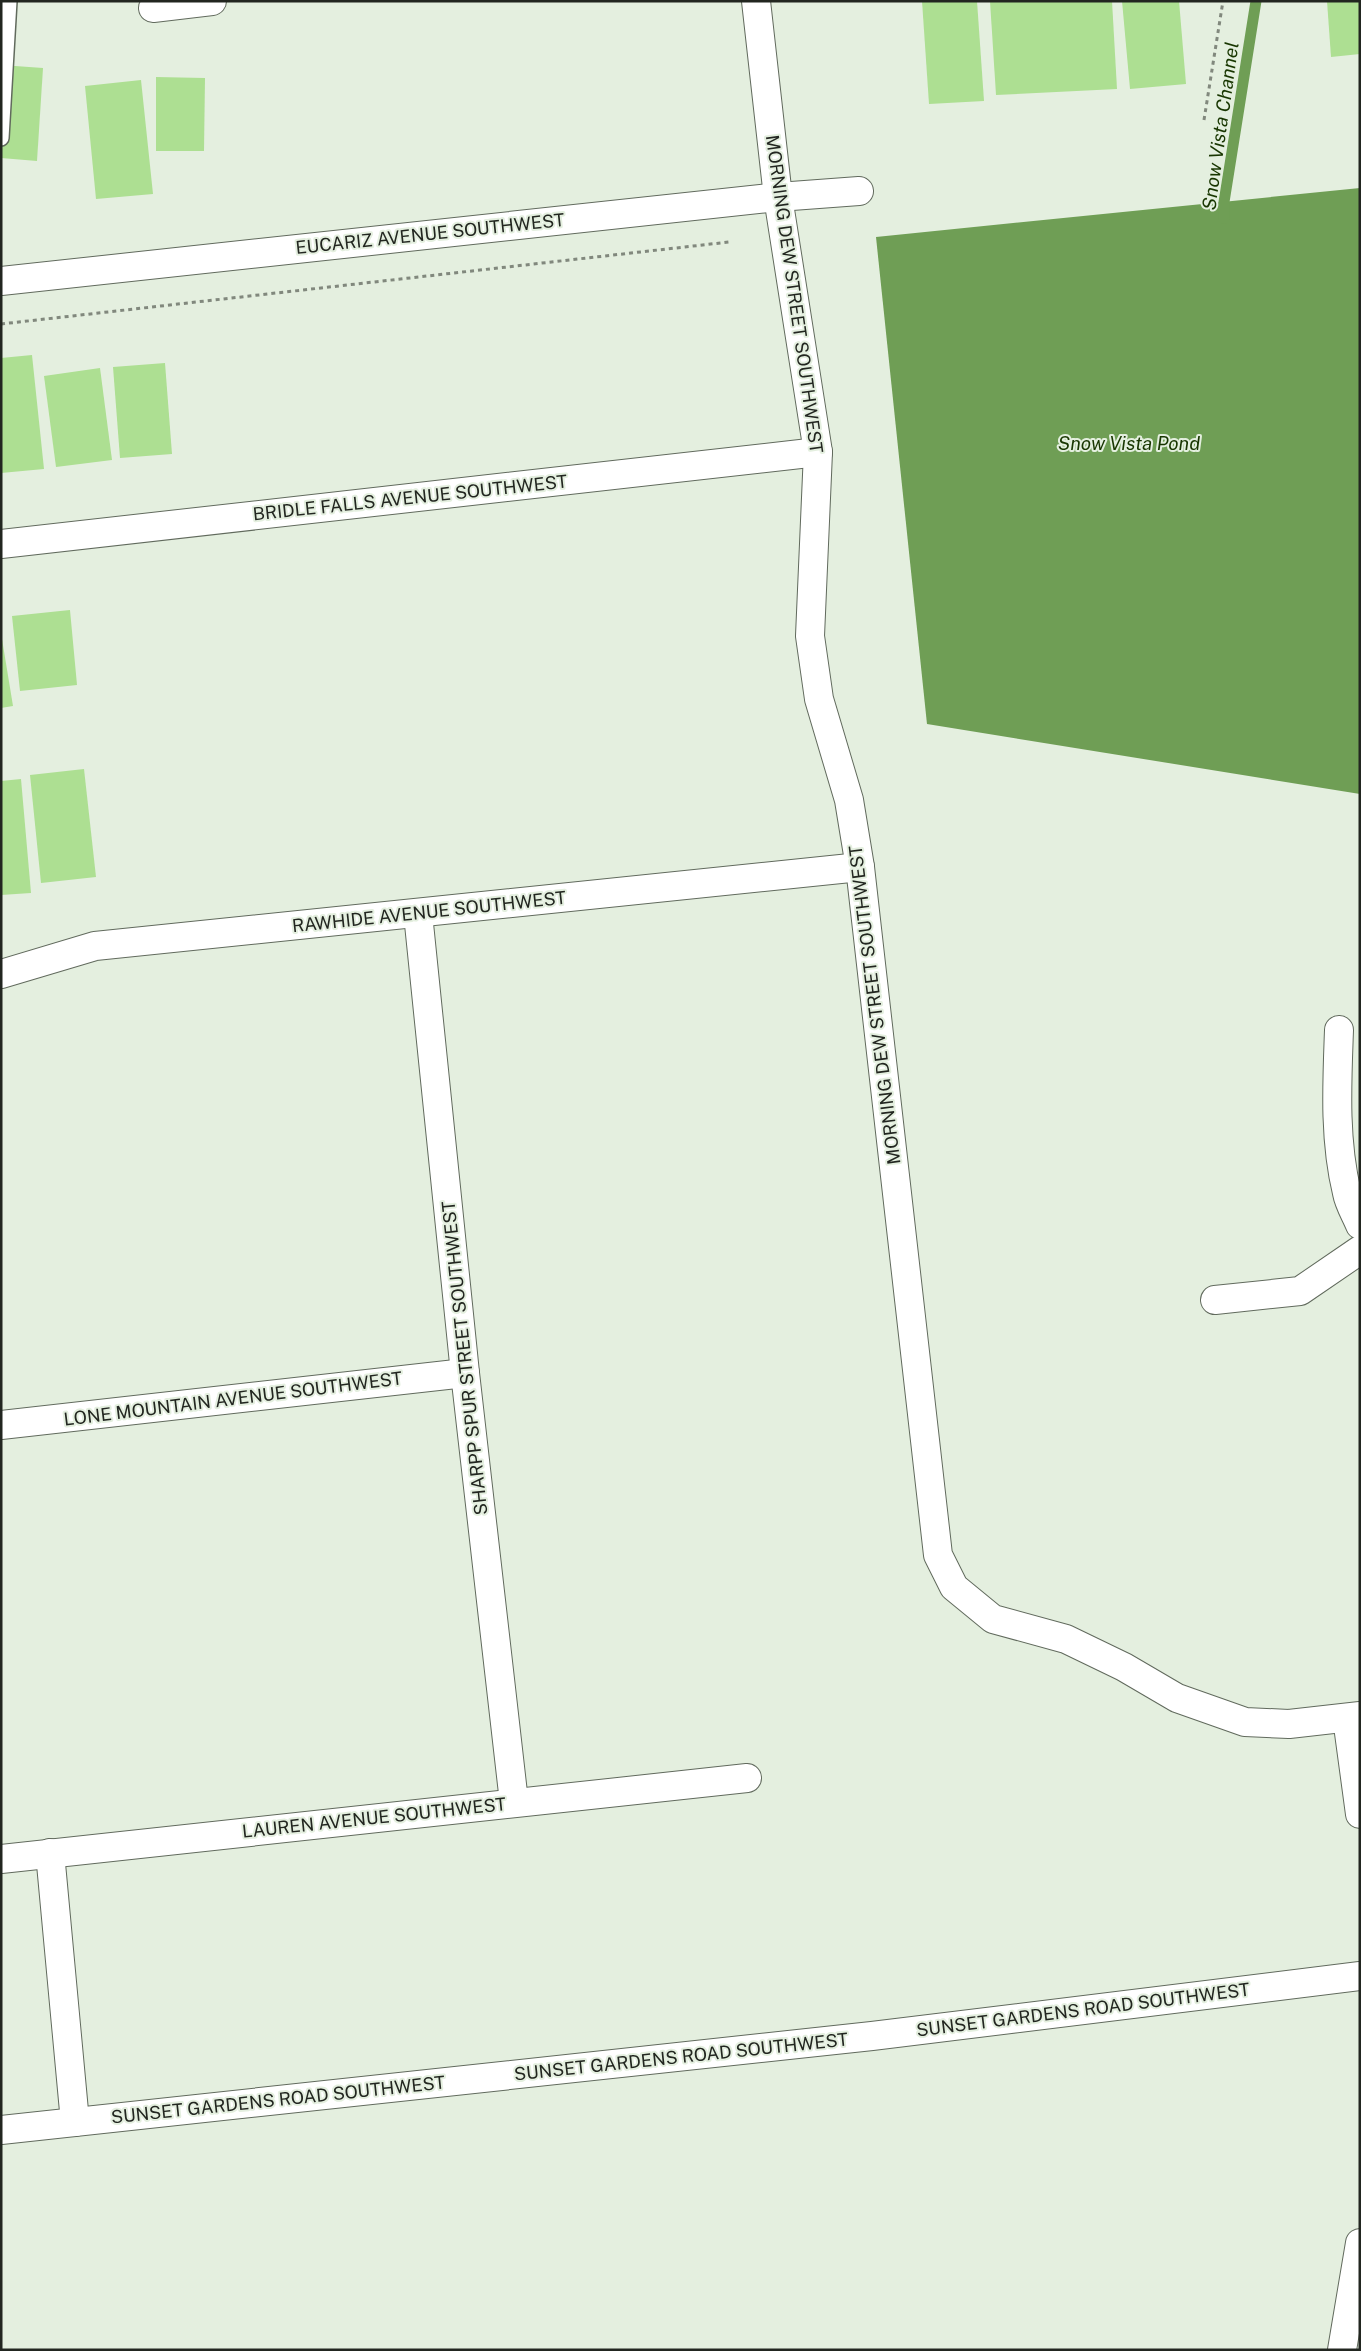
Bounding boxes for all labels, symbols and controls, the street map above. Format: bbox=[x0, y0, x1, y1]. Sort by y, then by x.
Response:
water label: Snow Vista Channel bbox=[1197, 41, 1243, 211]
street label: MORNING DEW STREET SOUTHWEST bbox=[762, 133, 827, 455]
street label: EUCARIZ AVENUE SOUTHWEST bbox=[294, 209, 566, 258]
water label: Snow Vista Pond bbox=[1058, 432, 1200, 454]
street label: BRIDLE FALLS AVENUE SOUTHWEST bbox=[252, 471, 569, 524]
street label: MORNING DEW STREET SOUTHWEST bbox=[844, 844, 905, 1166]
street label: RAWHIDE AVENUE SOUTHWEST bbox=[291, 887, 567, 936]
street label: SHARPP SPUR STREET SOUTHWEST bbox=[438, 1200, 491, 1516]
street label: LONE MOUNTAIN AVENUE SOUTHWEST bbox=[63, 1367, 404, 1430]
street label: LAUREN AVENUE SOUTHWEST bbox=[241, 1793, 507, 1842]
street label: SUNSET GARDENS ROAD SOUTHWEST bbox=[915, 1979, 1251, 2040]
street label: SUNSET GARDENS ROAD SOUTHWEST bbox=[513, 2028, 849, 2084]
street label: SUNSET GARDENS ROAD SOUTHWEST bbox=[110, 2071, 446, 2127]

